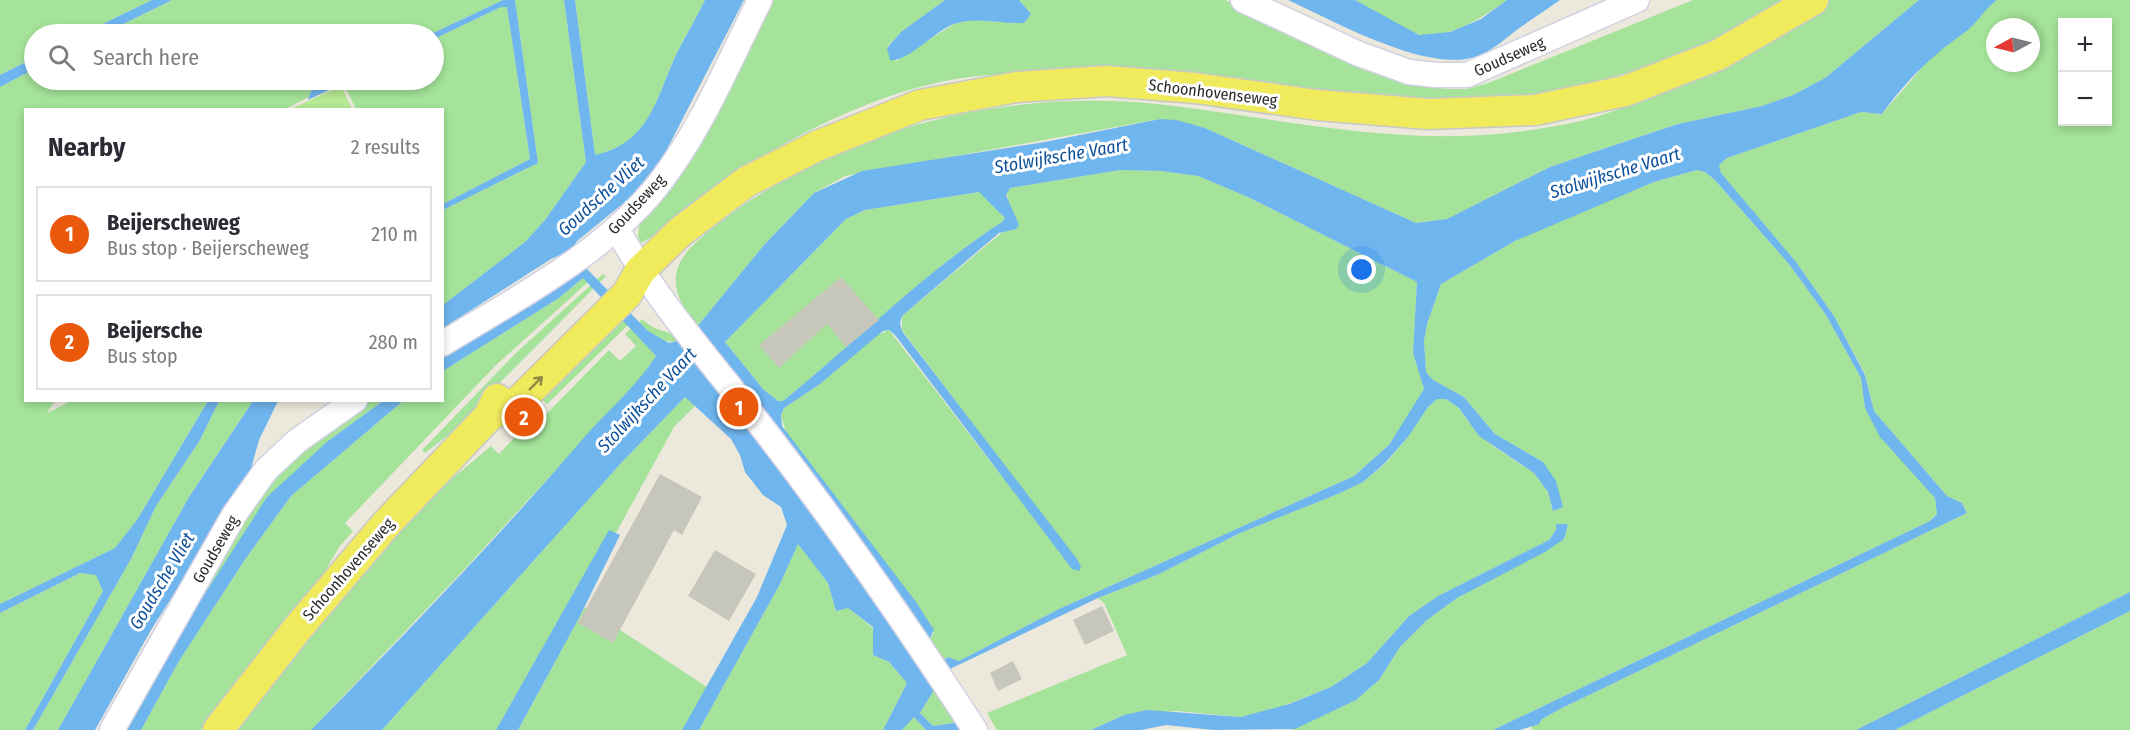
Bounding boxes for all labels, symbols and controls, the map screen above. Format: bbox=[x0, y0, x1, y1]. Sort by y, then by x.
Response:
north arrow bbox=[1986, 18, 2040, 72]
map controls bbox=[2058, 18, 2112, 126]
button: + bbox=[2058, 18, 2112, 72]
search box bbox=[24, 24, 444, 90]
street label: Goudseweg bbox=[1471, 32, 1548, 80]
icon: search bbox=[45, 41, 78, 74]
text: Search here bbox=[93, 44, 199, 71]
button: − bbox=[2058, 72, 2112, 126]
street label: Schoonhovenseweg bbox=[1148, 75, 1279, 110]
text: Nearby bbox=[48, 132, 125, 163]
water label: Stolwijksche Vaart bbox=[992, 133, 1129, 179]
text: 2 results bbox=[351, 135, 420, 159]
water label: Stolwijksche Vaart bbox=[1546, 143, 1683, 204]
water label: Goudsche Vliet bbox=[553, 151, 649, 241]
street label: Goudseweg bbox=[604, 170, 669, 238]
text: Beijerscheweg bbox=[107, 209, 240, 236]
text: 1 bbox=[65, 222, 74, 246]
text: 210 m bbox=[371, 222, 418, 246]
text: Bus stop · Beijerscheweg bbox=[107, 236, 309, 260]
your location bbox=[1347, 255, 1376, 284]
text: Beijersche bbox=[107, 317, 203, 344]
text: 2 bbox=[65, 330, 74, 354]
text: 280 m bbox=[369, 330, 418, 354]
water label: Stolwijksche Vaart bbox=[592, 343, 701, 458]
text: Bus stop bbox=[107, 344, 178, 368]
one-way arrow bbox=[529, 376, 544, 391]
pin: 1 bbox=[720, 384, 758, 430]
pin: 2 bbox=[504, 394, 544, 440]
street label: Goudseweg bbox=[188, 512, 243, 587]
street label: Schoonhovenseweg bbox=[299, 514, 398, 624]
water label: Goudsche Vliet bbox=[125, 529, 199, 633]

